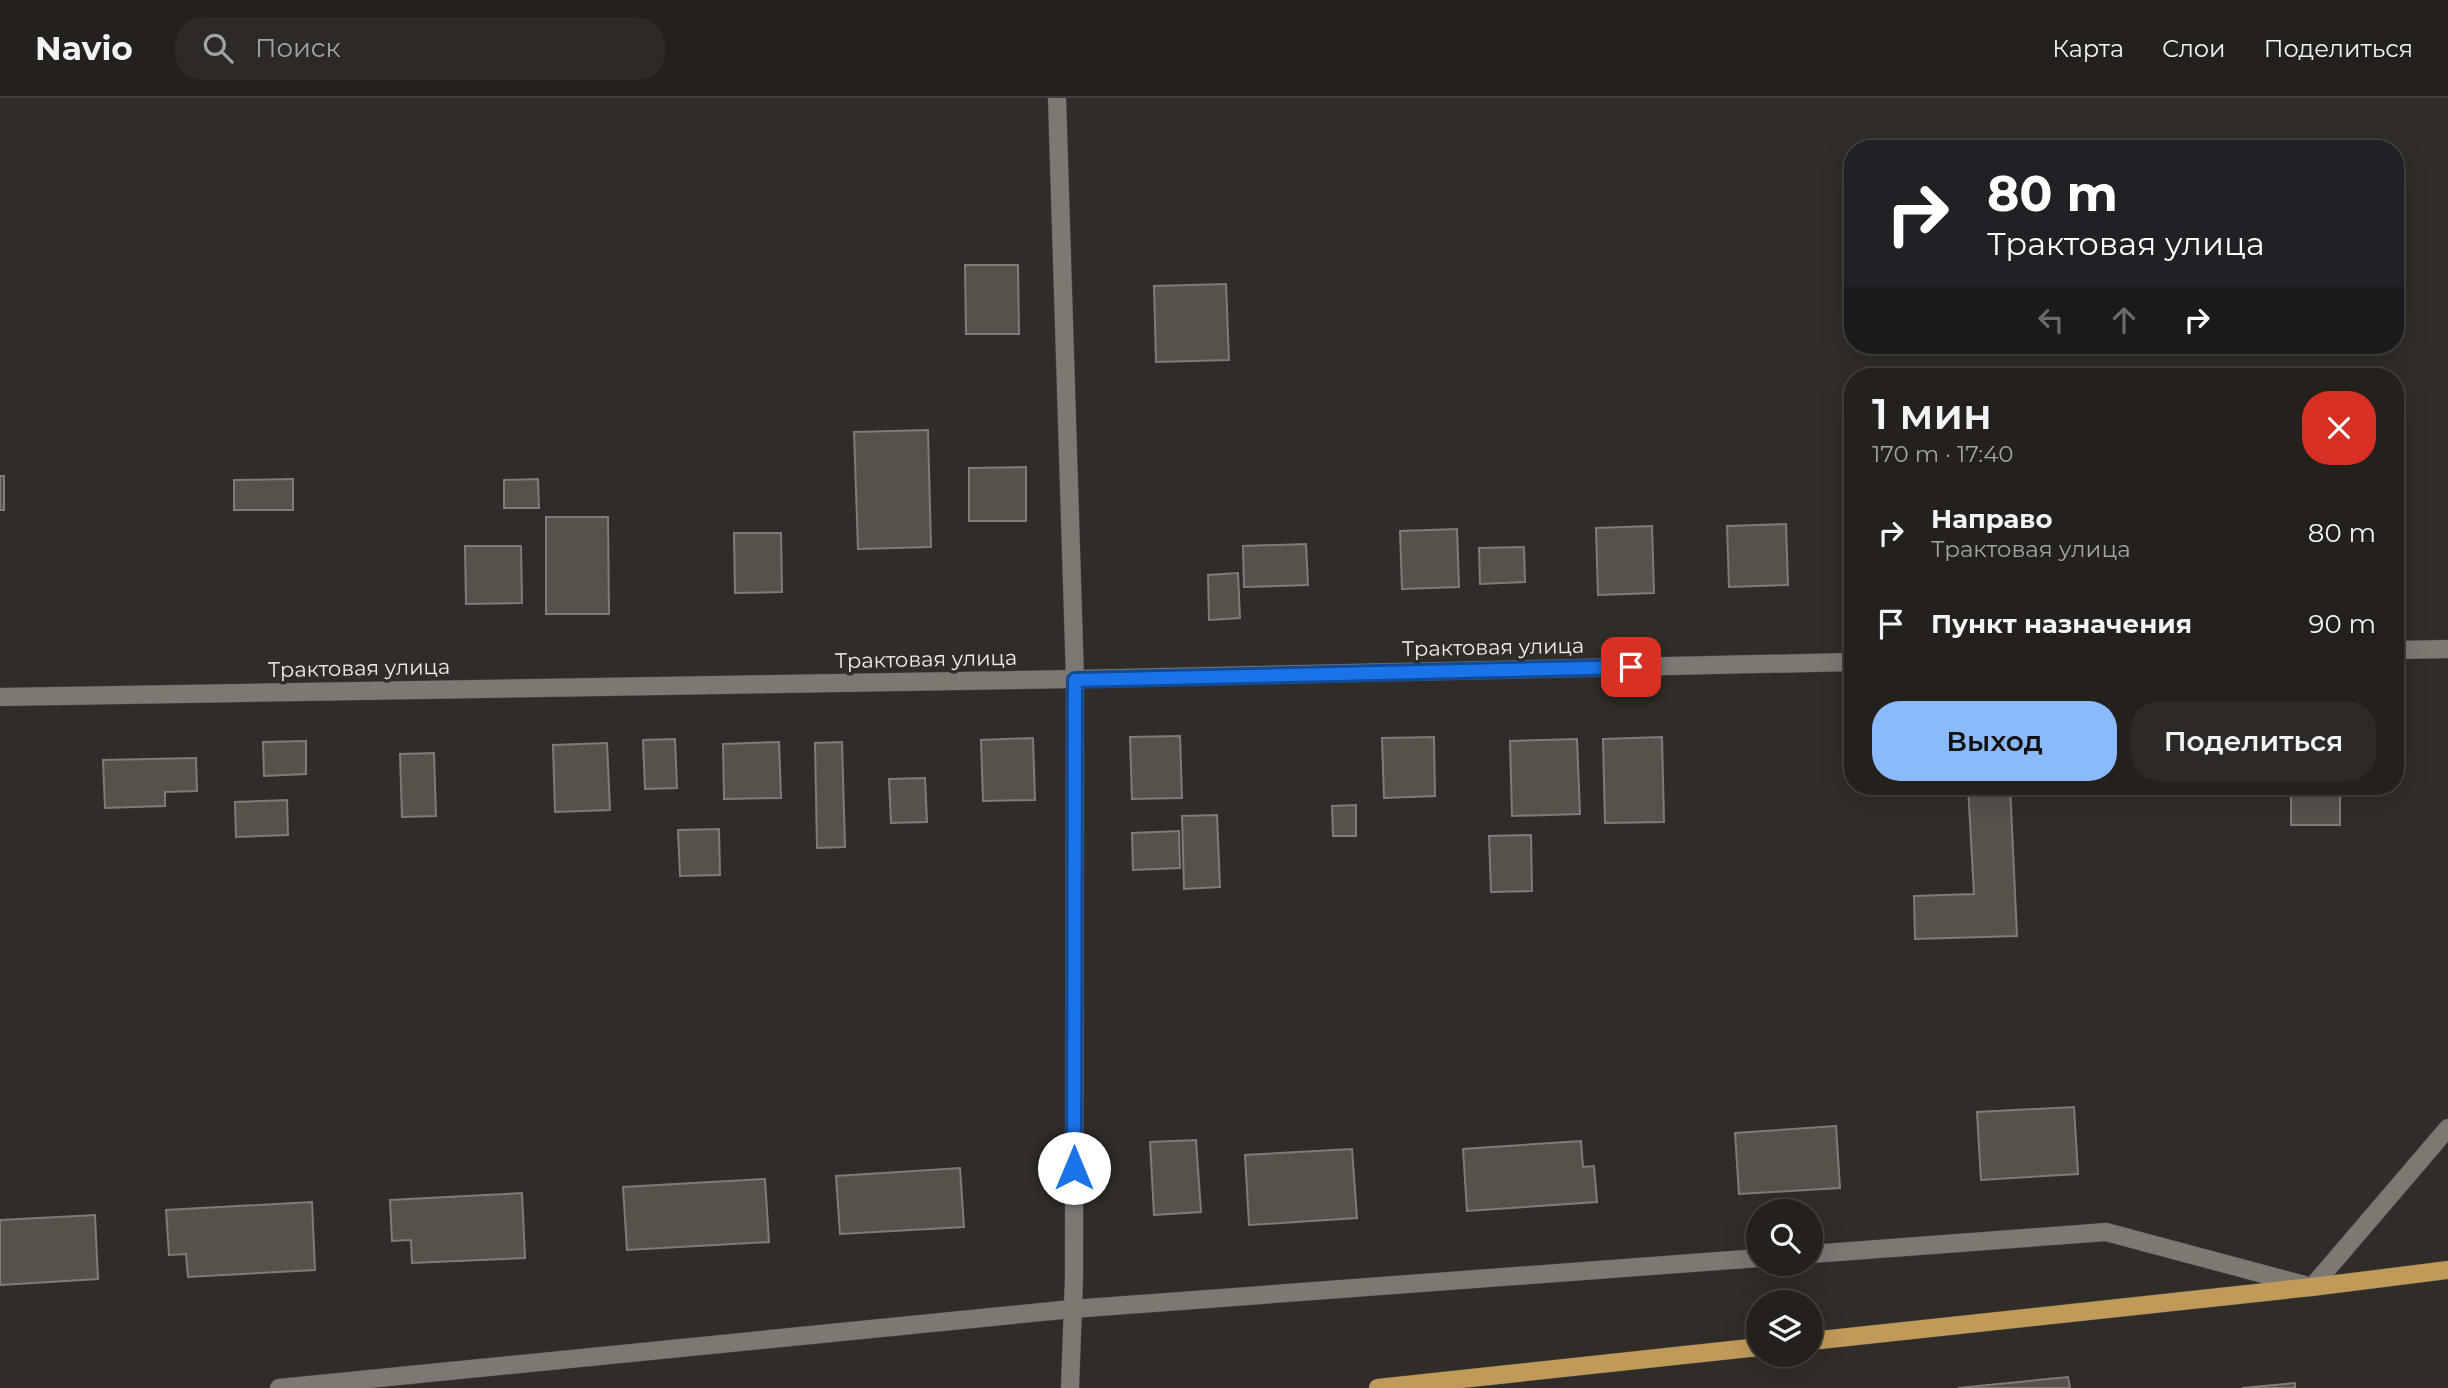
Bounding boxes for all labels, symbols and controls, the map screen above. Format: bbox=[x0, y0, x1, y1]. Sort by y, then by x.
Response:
search box bbox=[175, 17, 665, 80]
text: Navio bbox=[35, 28, 133, 68]
icon: search bbox=[199, 29, 237, 67]
text: Поиск bbox=[255, 32, 341, 64]
text: Карта bbox=[2052, 34, 2124, 63]
text: Слои bbox=[2162, 34, 2226, 63]
text: Поделиться bbox=[2264, 34, 2413, 63]
text: 80 m bbox=[1987, 164, 2118, 223]
icon: right bbox=[1872, 168, 1963, 259]
text: Трактовая улица bbox=[1987, 224, 2265, 263]
icon: left bbox=[2032, 301, 2070, 339]
icon: ahead bbox=[2105, 301, 2143, 339]
icon: right bbox=[2178, 301, 2216, 339]
text: 1 мин bbox=[1872, 388, 1992, 440]
button: close bbox=[2302, 391, 2376, 465]
text: 170 m · 17:40 bbox=[1872, 440, 2014, 468]
text: Направо bbox=[1931, 503, 2052, 535]
icon: right bbox=[1872, 514, 1910, 552]
text: 80 m bbox=[2308, 517, 2376, 549]
text: Трактовая улица bbox=[1931, 535, 2131, 563]
icon: arrive bbox=[1872, 605, 1910, 643]
text: Пункт назначения bbox=[1931, 608, 2192, 640]
text: 90 m bbox=[2309, 608, 2376, 640]
street label: Трактовая улица bbox=[1402, 633, 1584, 661]
pin bbox=[1601, 637, 1661, 697]
street label: Трактовая улица bbox=[835, 645, 1017, 673]
icon: arrive bbox=[1612, 648, 1650, 686]
street label: Трактовая улица bbox=[268, 654, 450, 682]
button: Выход bbox=[1872, 701, 2117, 781]
button: Поделиться bbox=[2131, 701, 2376, 781]
position arrow bbox=[1037, 1131, 1111, 1205]
map controls bbox=[1746, 1199, 1823, 1367]
button: search bbox=[1746, 1199, 1823, 1276]
button: layers bbox=[1746, 1290, 1823, 1367]

